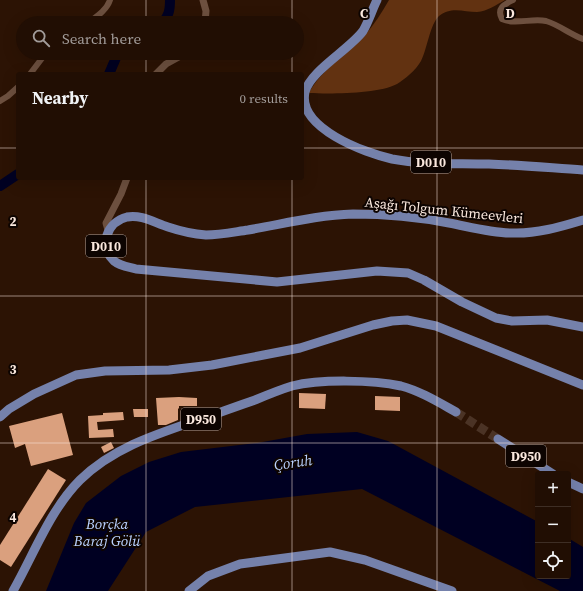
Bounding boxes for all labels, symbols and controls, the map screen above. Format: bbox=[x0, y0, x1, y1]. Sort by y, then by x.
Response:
text: C bbox=[360, 5, 368, 22]
text: D bbox=[505, 5, 515, 22]
search box bbox=[16, 16, 304, 60]
icon: search bbox=[30, 27, 52, 49]
text: Search here bbox=[62, 28, 141, 49]
text: Nearby bbox=[32, 86, 88, 110]
text: 0 results bbox=[240, 90, 288, 107]
road number: D010 bbox=[411, 151, 451, 173]
street label: Aşağı Tolgum Kümeevleri bbox=[364, 192, 524, 228]
text: 2 bbox=[9, 213, 17, 230]
road number: D010 bbox=[86, 235, 126, 257]
text: 3 bbox=[9, 361, 17, 378]
road number: D950 bbox=[181, 408, 221, 430]
road number: D950 bbox=[506, 445, 546, 467]
water label: Çoruh bbox=[272, 449, 314, 475]
map controls bbox=[535, 471, 571, 579]
button: + bbox=[535, 471, 571, 507]
button: − bbox=[535, 507, 571, 543]
text: 4 bbox=[9, 509, 17, 526]
water label: Borçka Baraj Gölü bbox=[72, 513, 141, 551]
button: locate bbox=[535, 543, 571, 579]

